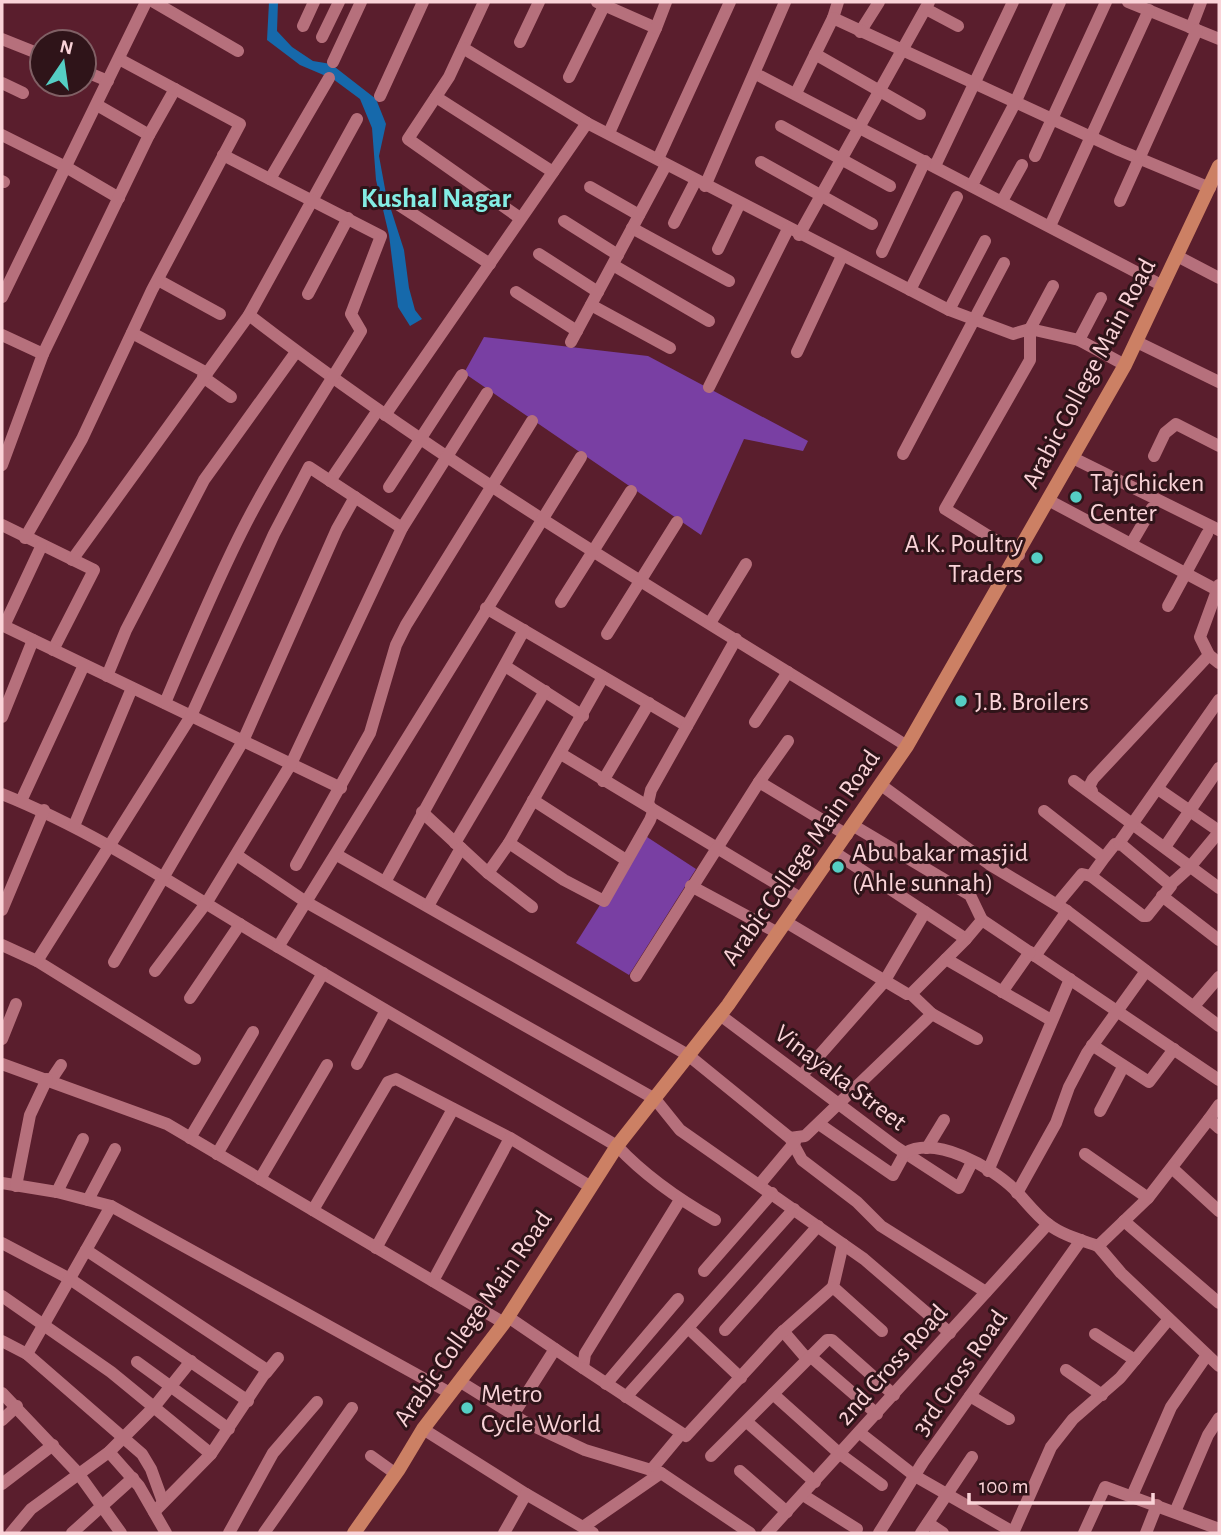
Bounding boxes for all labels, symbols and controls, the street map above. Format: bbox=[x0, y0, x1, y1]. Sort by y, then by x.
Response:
north arrow bbox=[28, 28, 98, 98]
text: N bbox=[58, 37, 75, 59]
district label: Kushal Nagar bbox=[361, 185, 511, 213]
street label: Arabic College Main Road bbox=[1017, 254, 1160, 493]
place label: Taj Chicken Center bbox=[1090, 470, 1204, 526]
marker: Taj Chicken Center bbox=[1068, 489, 1084, 505]
place label: A.K. Poultry Traders bbox=[905, 531, 1023, 587]
marker: A.K. Poultry Traders bbox=[1029, 550, 1045, 566]
place label: J.B. Broilers bbox=[975, 689, 1089, 715]
marker: J.B. Broilers bbox=[953, 693, 969, 709]
street label: Arabic College Main Road bbox=[717, 745, 885, 970]
place label: Abu bakar masjid (Ahle sunnah) bbox=[852, 840, 1028, 896]
marker: Abu bakar masjid (Ahle sunnah) bbox=[830, 859, 846, 875]
street label: Vinayaka Street bbox=[770, 1020, 911, 1136]
street label: Arabic College Main Road bbox=[389, 1206, 557, 1431]
street label: 2nd Cross Road bbox=[831, 1299, 952, 1430]
street label: 3rd Cross Road bbox=[907, 1305, 1012, 1440]
place label: Metro Cycle World bbox=[481, 1381, 601, 1437]
marker: Metro Cycle World bbox=[459, 1400, 475, 1416]
scale bar bbox=[969, 1462, 1153, 1506]
text: 100 m bbox=[979, 1476, 1029, 1497]

